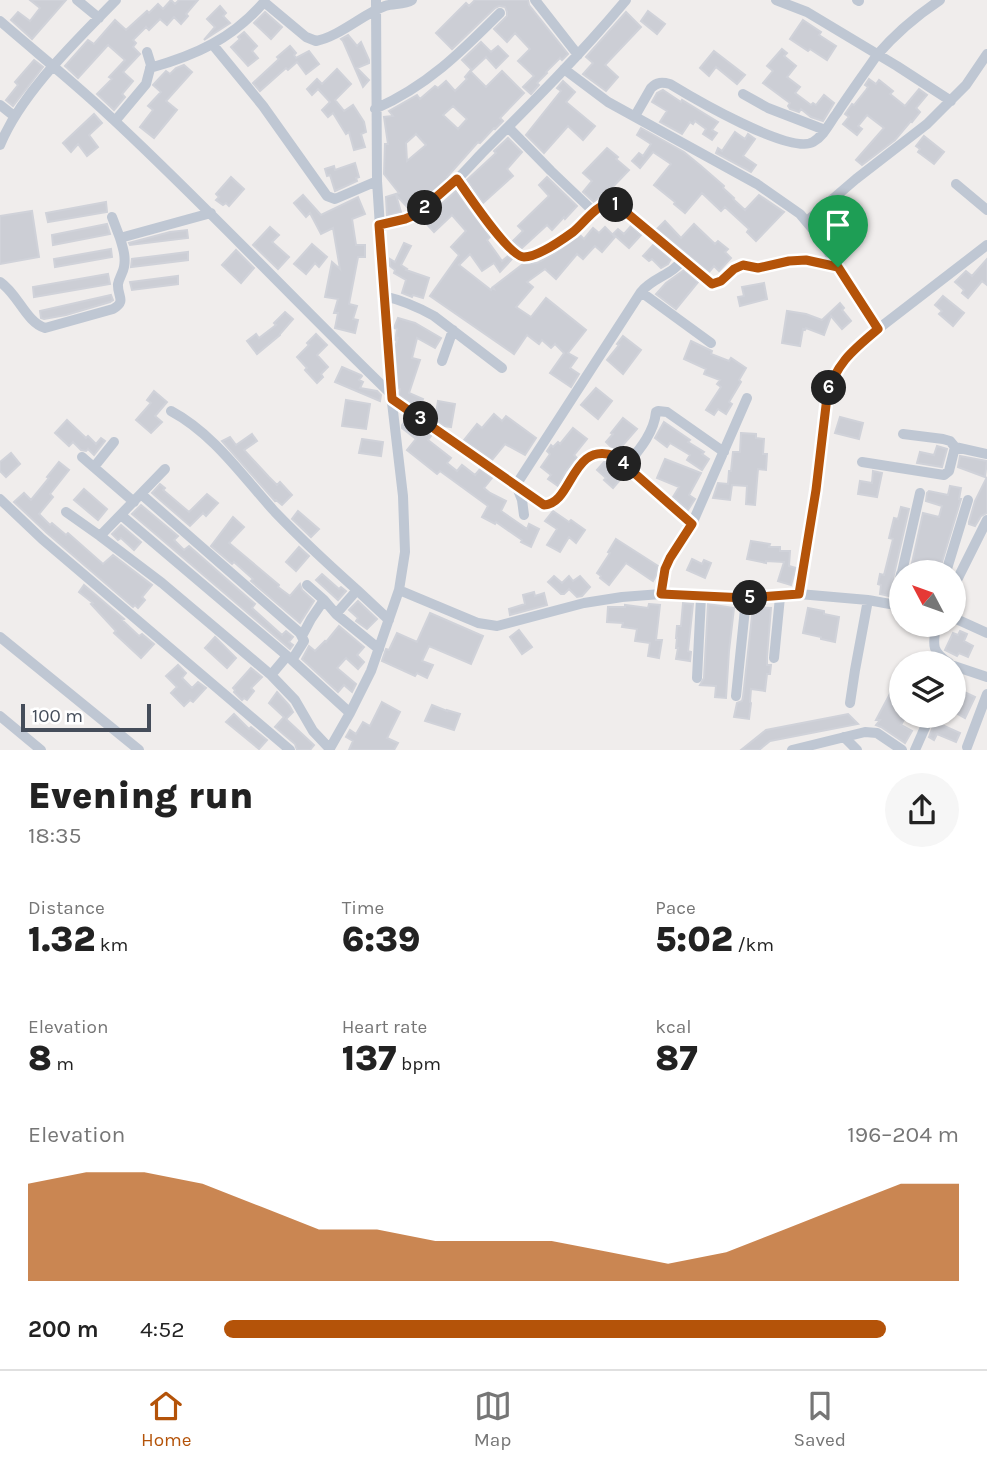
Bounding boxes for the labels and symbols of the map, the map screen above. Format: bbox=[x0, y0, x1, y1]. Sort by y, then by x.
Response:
pin: 1 bbox=[598, 188, 634, 222]
pin: 2 bbox=[408, 190, 442, 226]
pin bbox=[808, 195, 868, 267]
pin: 6 bbox=[812, 370, 846, 406]
pin: 3 bbox=[404, 402, 438, 436]
pin: 4 bbox=[606, 447, 642, 482]
north arrow bbox=[889, 560, 966, 637]
pin: 5 bbox=[732, 580, 768, 616]
scale bar bbox=[21, 701, 150, 732]

